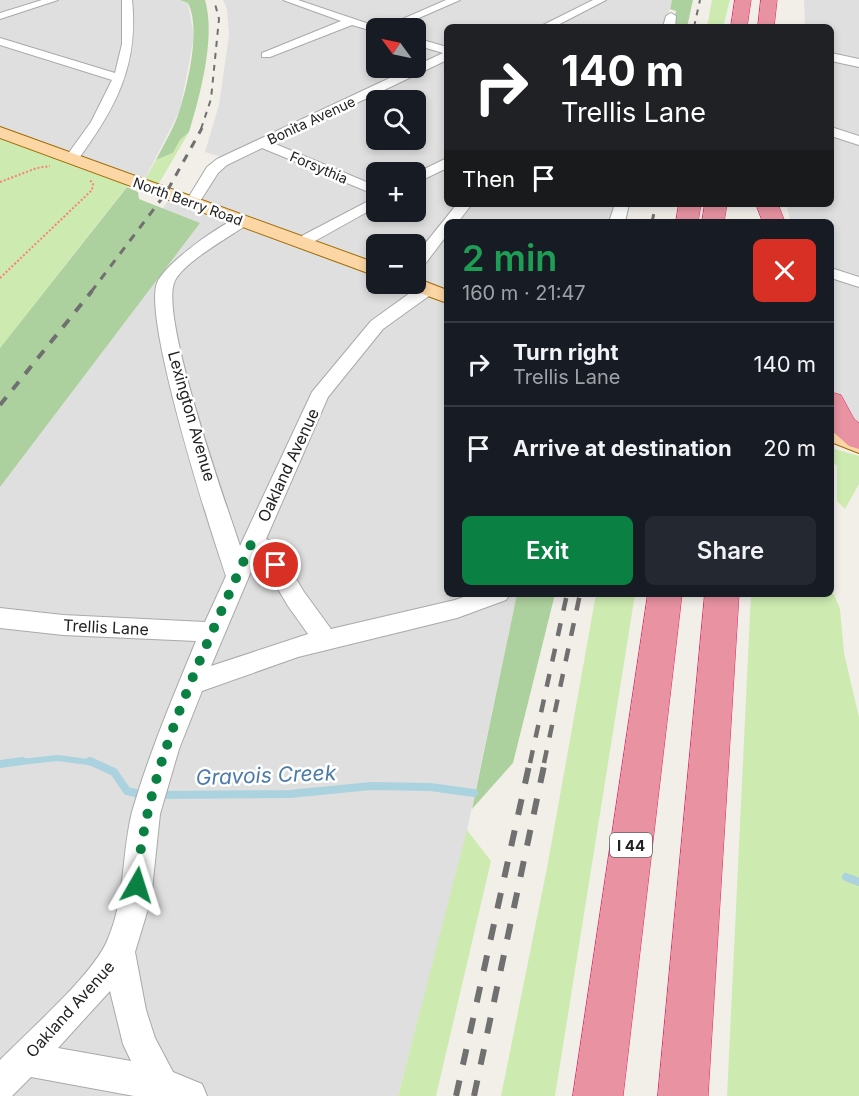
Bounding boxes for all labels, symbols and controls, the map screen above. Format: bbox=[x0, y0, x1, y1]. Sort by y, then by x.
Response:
north arrow bbox=[366, 18, 426, 78]
map controls bbox=[366, 18, 426, 294]
text: 140 m bbox=[561, 45, 684, 96]
icon: right bbox=[462, 48, 540, 126]
button: search bbox=[366, 90, 426, 150]
street label: Bonita Avenue bbox=[264, 92, 358, 148]
text: Trellis Lane bbox=[561, 96, 706, 129]
street label: Forsythia bbox=[288, 147, 350, 187]
button: + bbox=[366, 162, 426, 222]
icon: arrive bbox=[527, 162, 560, 195]
text: Then bbox=[462, 166, 515, 192]
street label: North Berry Road bbox=[131, 173, 245, 229]
button: − bbox=[366, 234, 426, 294]
text: 2 min bbox=[462, 236, 557, 280]
button: close bbox=[753, 239, 816, 302]
text: 160 m · 21:47 bbox=[462, 281, 586, 305]
text: Turn right bbox=[513, 339, 619, 365]
street label: Lexington Avenue bbox=[164, 348, 220, 484]
icon: right bbox=[462, 348, 495, 381]
text: 140 m bbox=[754, 351, 816, 377]
text: Trellis Lane bbox=[513, 365, 620, 389]
street label: Oakland Avenue bbox=[253, 405, 323, 525]
icon: arrive bbox=[462, 432, 495, 465]
text: Arrive at destination bbox=[513, 435, 732, 461]
text: 20 m bbox=[763, 435, 816, 461]
button: Exit bbox=[462, 516, 633, 585]
button: Share bbox=[645, 516, 816, 585]
pin bbox=[250, 539, 301, 590]
icon: arrive bbox=[259, 548, 292, 581]
street label: Trellis Lane bbox=[63, 615, 149, 639]
water label: Gravois Creek bbox=[195, 760, 337, 790]
road number: I 44 bbox=[610, 833, 652, 857]
position arrow bbox=[105, 853, 169, 917]
street label: Oakland Avenue bbox=[21, 957, 119, 1061]

